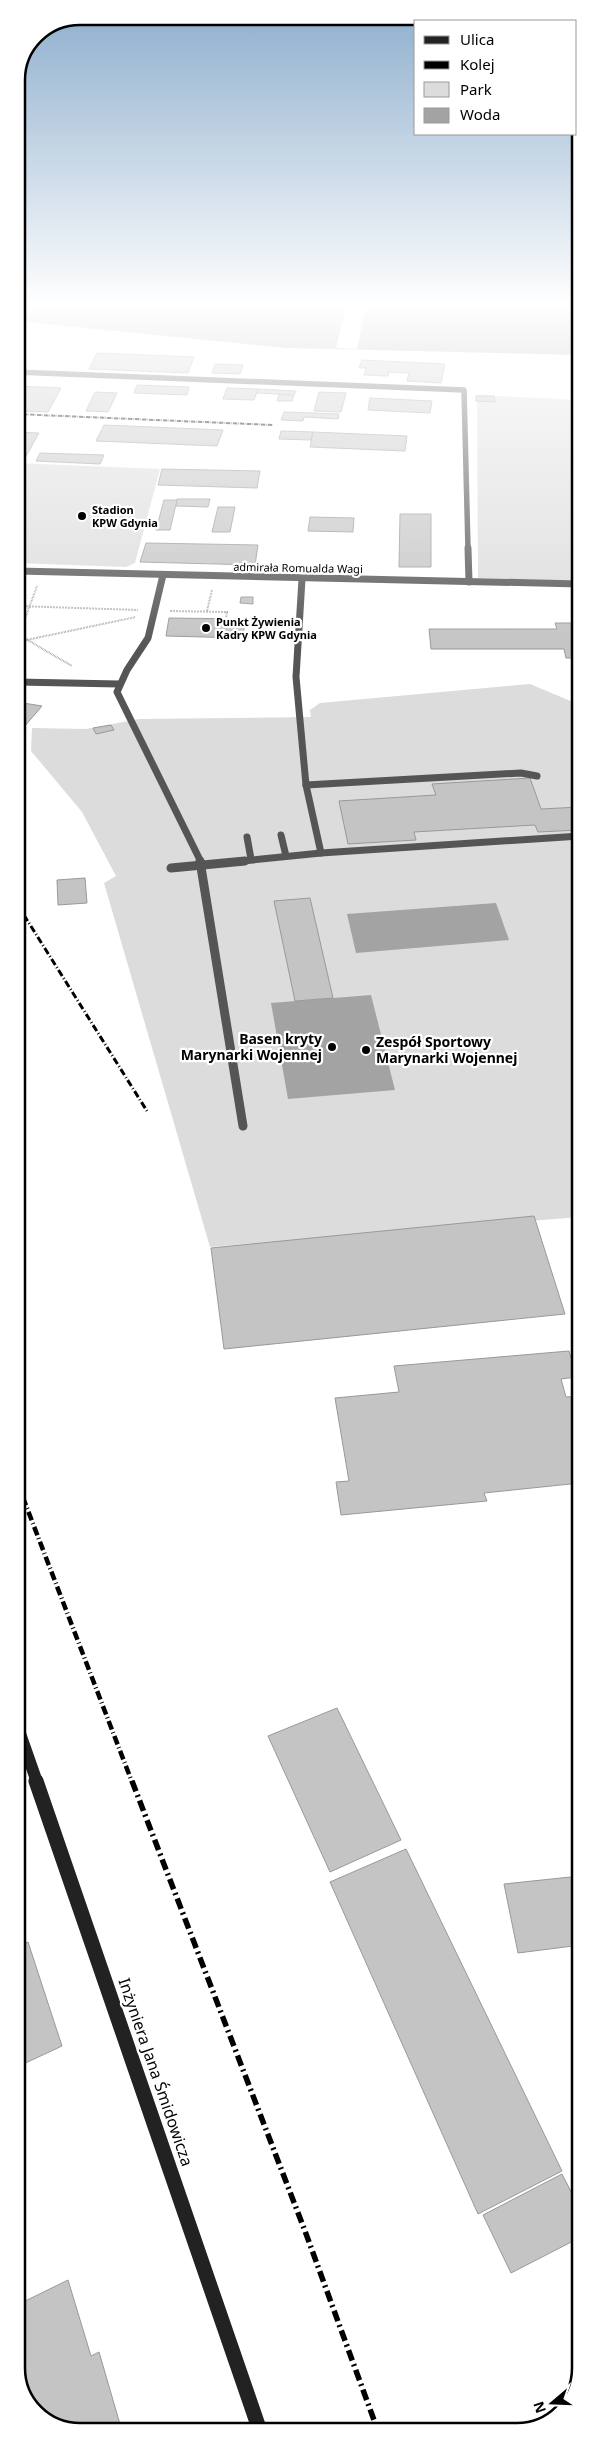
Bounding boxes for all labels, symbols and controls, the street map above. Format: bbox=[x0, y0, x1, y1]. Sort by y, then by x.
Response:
legend bbox=[414, 20, 577, 135]
text: Ulica bbox=[460, 29, 494, 49]
text: Kolej bbox=[460, 54, 495, 74]
text: Park bbox=[460, 79, 492, 99]
text: Woda bbox=[460, 104, 500, 124]
place label: Stadion KPW Gdynia bbox=[92, 502, 158, 530]
marker: Stadion KPW Gdynia bbox=[76, 510, 88, 522]
street label: admirała Romualda Wagi bbox=[233, 559, 363, 576]
place label: Punkt Żywienia Kadry KPW Gdynia bbox=[216, 614, 317, 642]
marker: Punkt Żywienia Kadry KPW Gdynia bbox=[200, 622, 212, 634]
place label: Basen kryty Marynarki Wojennej bbox=[181, 1029, 322, 1064]
place label: Zespół Sportowy Marynarki Wojennej bbox=[376, 1032, 517, 1067]
marker: Basen kryty Marynarki Wojennej bbox=[326, 1041, 338, 1053]
marker: Zespół Sportowy Marynarki Wojennej bbox=[360, 1044, 372, 1056]
street label: Inżyniera Jana Śmidowicza bbox=[113, 1975, 199, 2169]
north arrow bbox=[527, 2378, 577, 2428]
text: N bbox=[528, 2399, 550, 2416]

